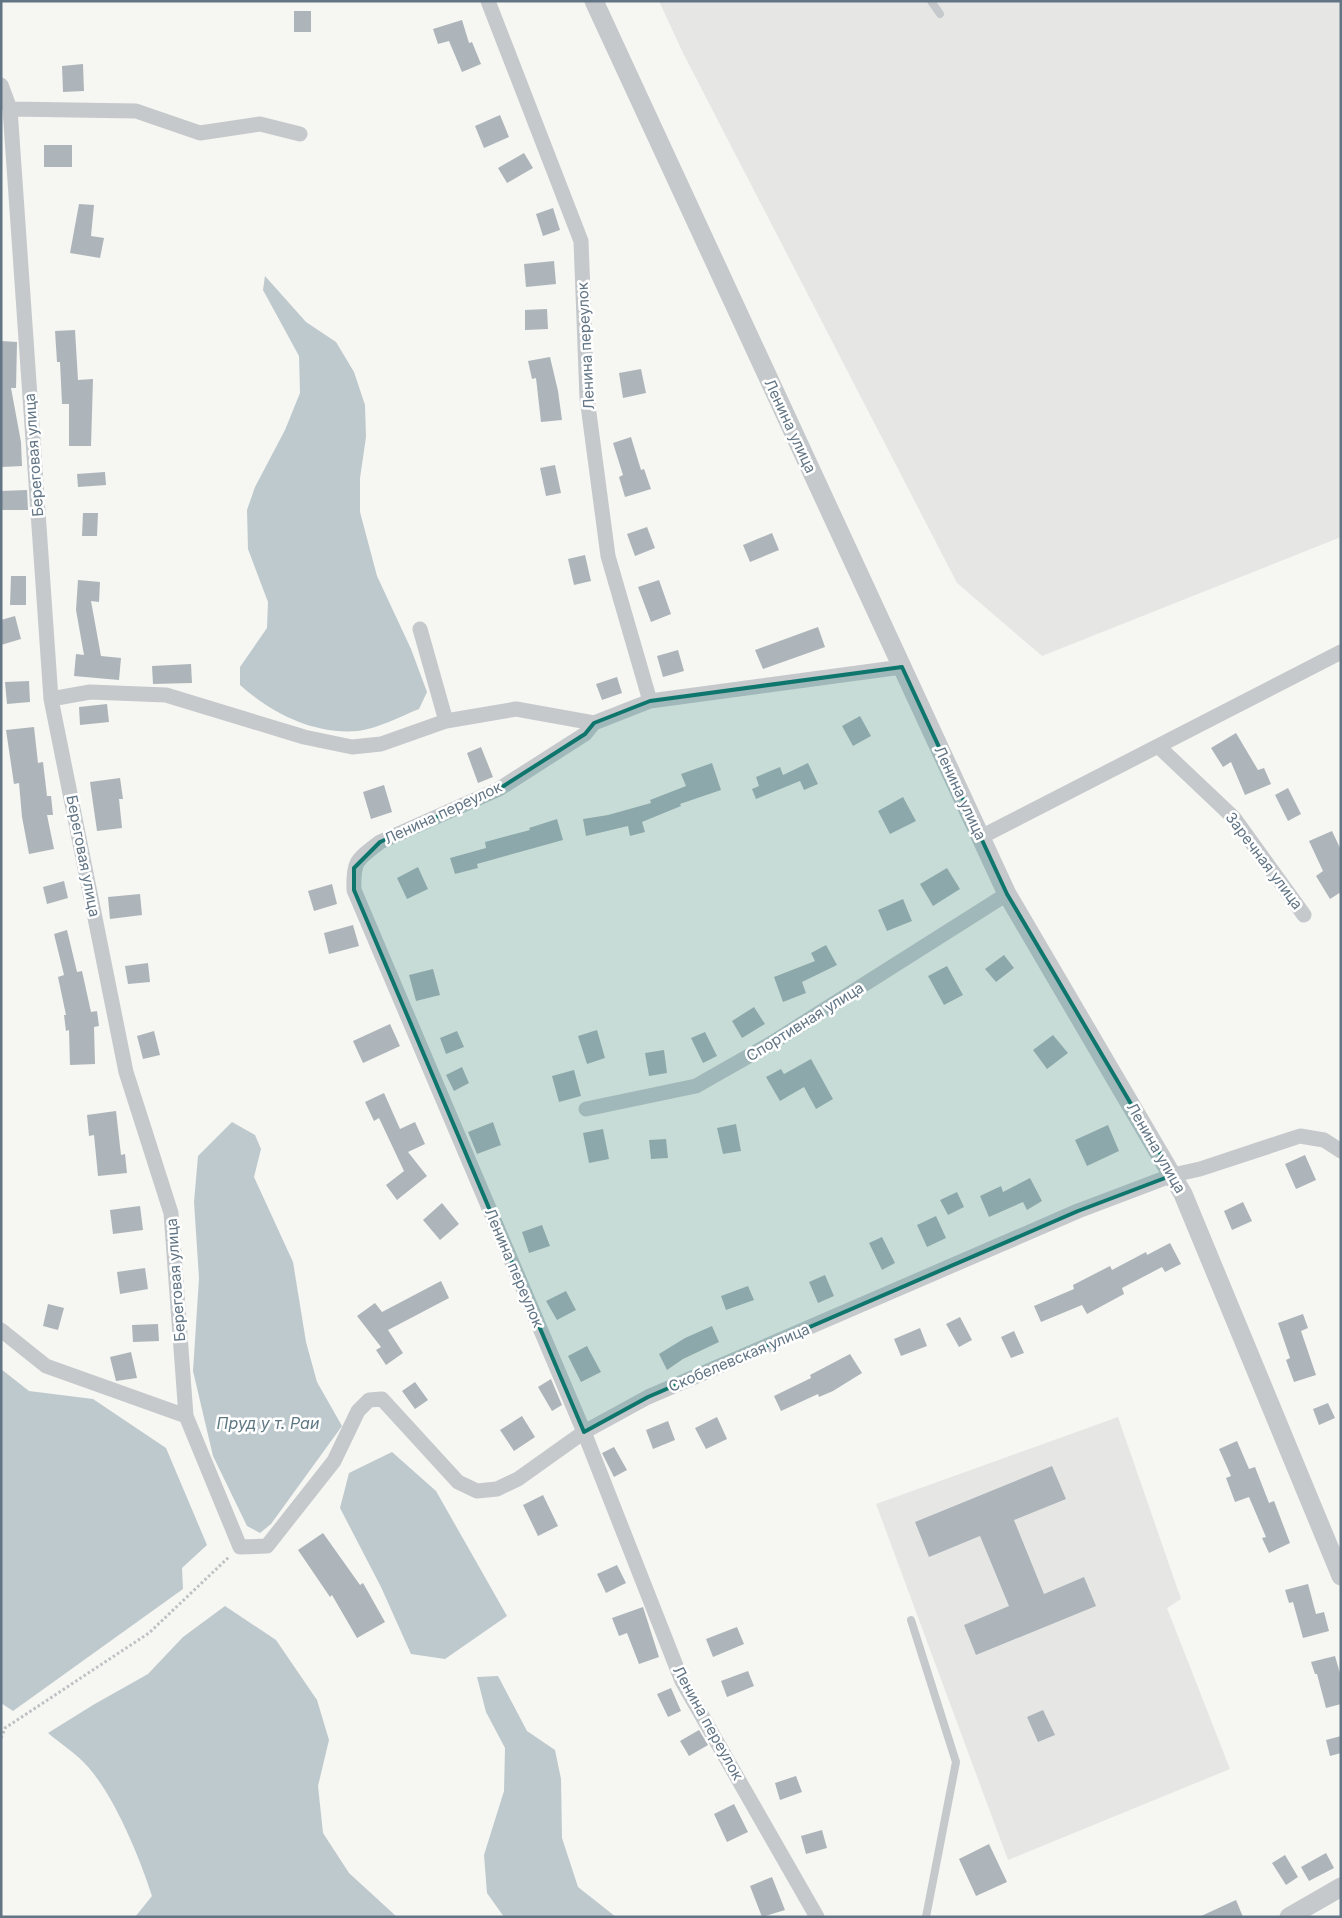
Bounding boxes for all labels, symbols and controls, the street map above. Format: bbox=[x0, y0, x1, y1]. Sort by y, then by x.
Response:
street label: Ленина переулок bbox=[573, 282, 598, 410]
street label: Ленина улица bbox=[760, 376, 821, 476]
street label: Береговая улица bbox=[20, 393, 47, 517]
street label: Ленина улица bbox=[930, 743, 991, 843]
street label: Ленина переулок bbox=[381, 777, 505, 848]
street label: Береговая улица bbox=[62, 793, 105, 918]
street label: Заречная улица bbox=[1222, 808, 1307, 913]
street label: Спортивная улица bbox=[742, 978, 867, 1065]
street label: Ленина улица bbox=[1123, 1099, 1190, 1197]
street label: Ленина переулок bbox=[481, 1205, 548, 1330]
street label: Береговая улица bbox=[162, 1218, 189, 1342]
street label: Скобелевская улица bbox=[665, 1319, 812, 1396]
water label: Пруд у т. Раи bbox=[217, 1413, 319, 1433]
street label: Ленина переулок bbox=[669, 1662, 748, 1783]

